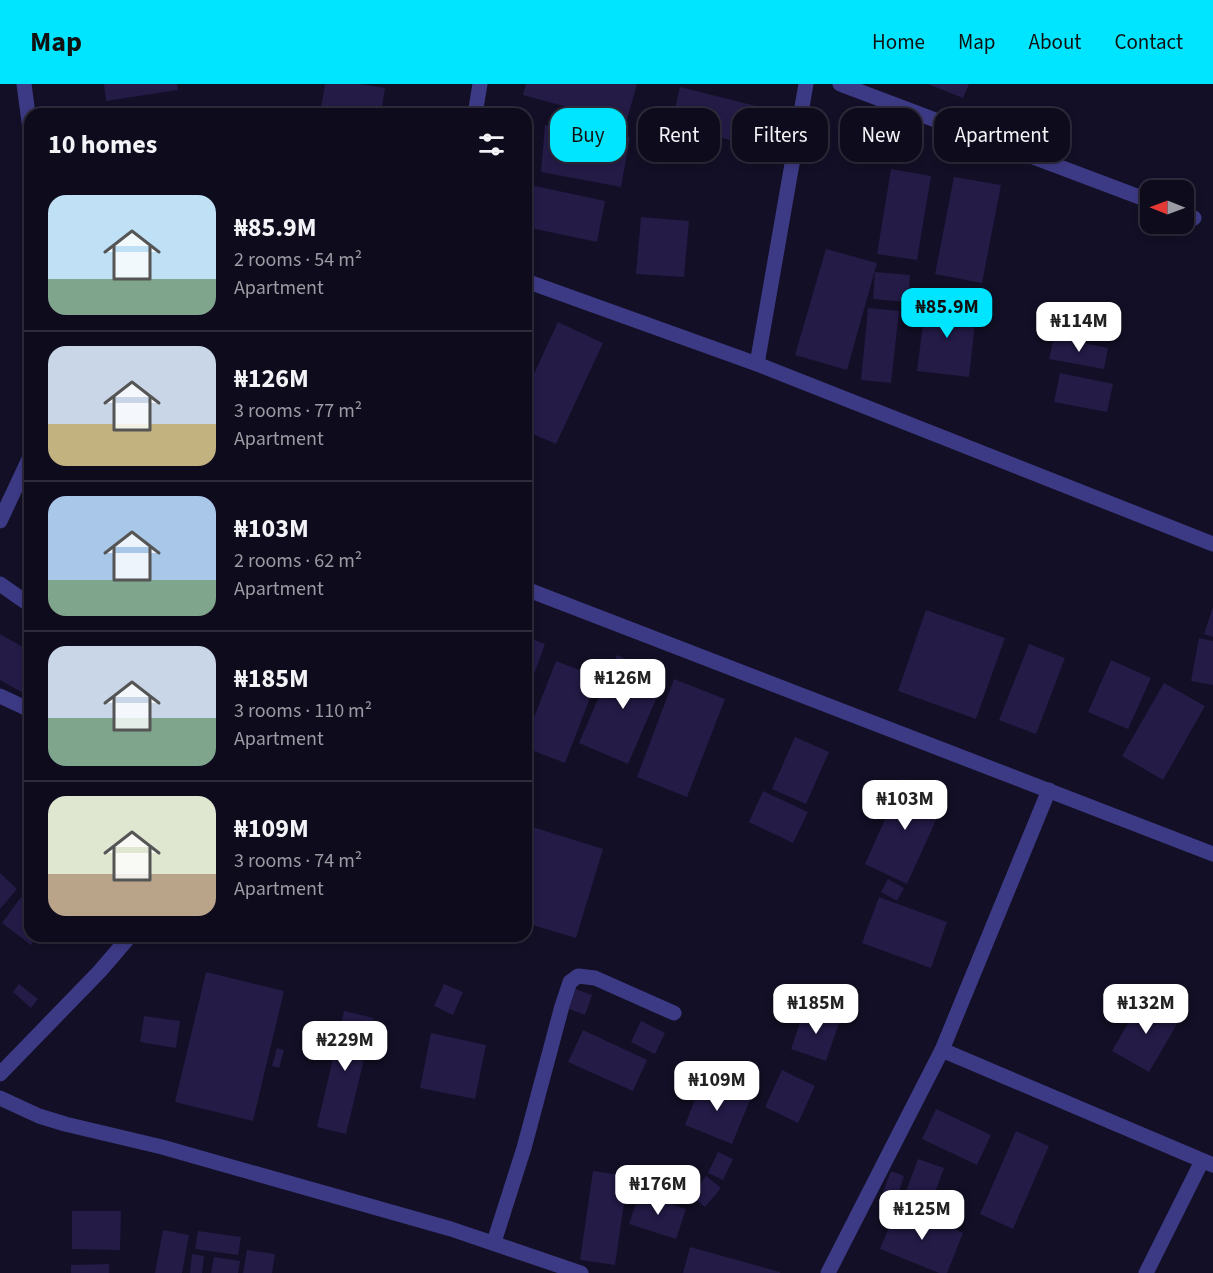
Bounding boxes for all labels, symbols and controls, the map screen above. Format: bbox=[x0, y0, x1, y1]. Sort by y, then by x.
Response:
text: Map bbox=[30, 22, 82, 62]
text: Home bbox=[872, 27, 925, 57]
text: Map bbox=[958, 27, 996, 57]
text: About bbox=[1029, 27, 1081, 57]
text: Contact bbox=[1114, 27, 1183, 57]
chip: Buy bbox=[550, 108, 626, 162]
chip: Rent bbox=[638, 108, 720, 162]
chip: Filters bbox=[732, 108, 828, 162]
chip: New bbox=[840, 108, 922, 162]
chip: Apartment bbox=[934, 108, 1070, 162]
text: 10 homes bbox=[48, 126, 157, 163]
icon: filters bbox=[475, 128, 508, 161]
north arrow bbox=[1140, 180, 1194, 234]
map controls bbox=[1140, 180, 1194, 234]
text: ₦85.9M bbox=[234, 209, 317, 246]
icon: home bbox=[96, 219, 168, 291]
text: 2 rooms · 54 m² bbox=[234, 246, 362, 274]
text: Apartment bbox=[234, 274, 324, 302]
pin: ₦85.9M bbox=[898, 288, 996, 339]
text: ₦85.9M bbox=[915, 293, 979, 321]
pin: ₦114M bbox=[1037, 302, 1121, 353]
text: ₦114M bbox=[1050, 307, 1108, 335]
text: ₦126M bbox=[234, 360, 309, 397]
icon: home bbox=[96, 370, 168, 442]
text: 3 rooms · 77 m² bbox=[234, 397, 362, 425]
text: Apartment bbox=[234, 425, 324, 453]
text: ₦103M bbox=[234, 510, 309, 547]
icon: home bbox=[96, 520, 168, 592]
text: 2 rooms · 62 m² bbox=[234, 547, 362, 575]
text: Apartment bbox=[234, 575, 324, 603]
pin: ₦126M bbox=[581, 659, 665, 710]
text: ₦185M bbox=[234, 660, 309, 697]
text: ₦126M bbox=[594, 664, 652, 692]
icon: home bbox=[96, 670, 168, 742]
text: 3 rooms · 110 m² bbox=[234, 697, 372, 725]
text: Apartment bbox=[234, 725, 324, 753]
pin: ₦103M bbox=[863, 780, 947, 831]
text: ₦103M bbox=[876, 785, 934, 813]
text: ₦109M bbox=[234, 810, 309, 847]
icon: home bbox=[96, 820, 168, 892]
text: 3 rooms · 74 m² bbox=[234, 847, 362, 875]
text: Apartment bbox=[234, 875, 324, 903]
pin: ₦185M bbox=[774, 984, 858, 1035]
pin: ₦132M bbox=[1104, 984, 1188, 1035]
text: ₦185M bbox=[787, 989, 845, 1017]
text: ₦132M bbox=[1117, 989, 1175, 1017]
pin: ₦229M bbox=[303, 1021, 387, 1072]
text: ₦229M bbox=[316, 1026, 374, 1054]
pin: ₦109M bbox=[675, 1061, 759, 1112]
text: ₦109M bbox=[688, 1066, 746, 1094]
pin: ₦176M bbox=[616, 1165, 700, 1216]
text: ₦176M bbox=[629, 1170, 687, 1198]
pin: ₦125M bbox=[880, 1190, 964, 1241]
text: ₦125M bbox=[893, 1195, 951, 1223]

